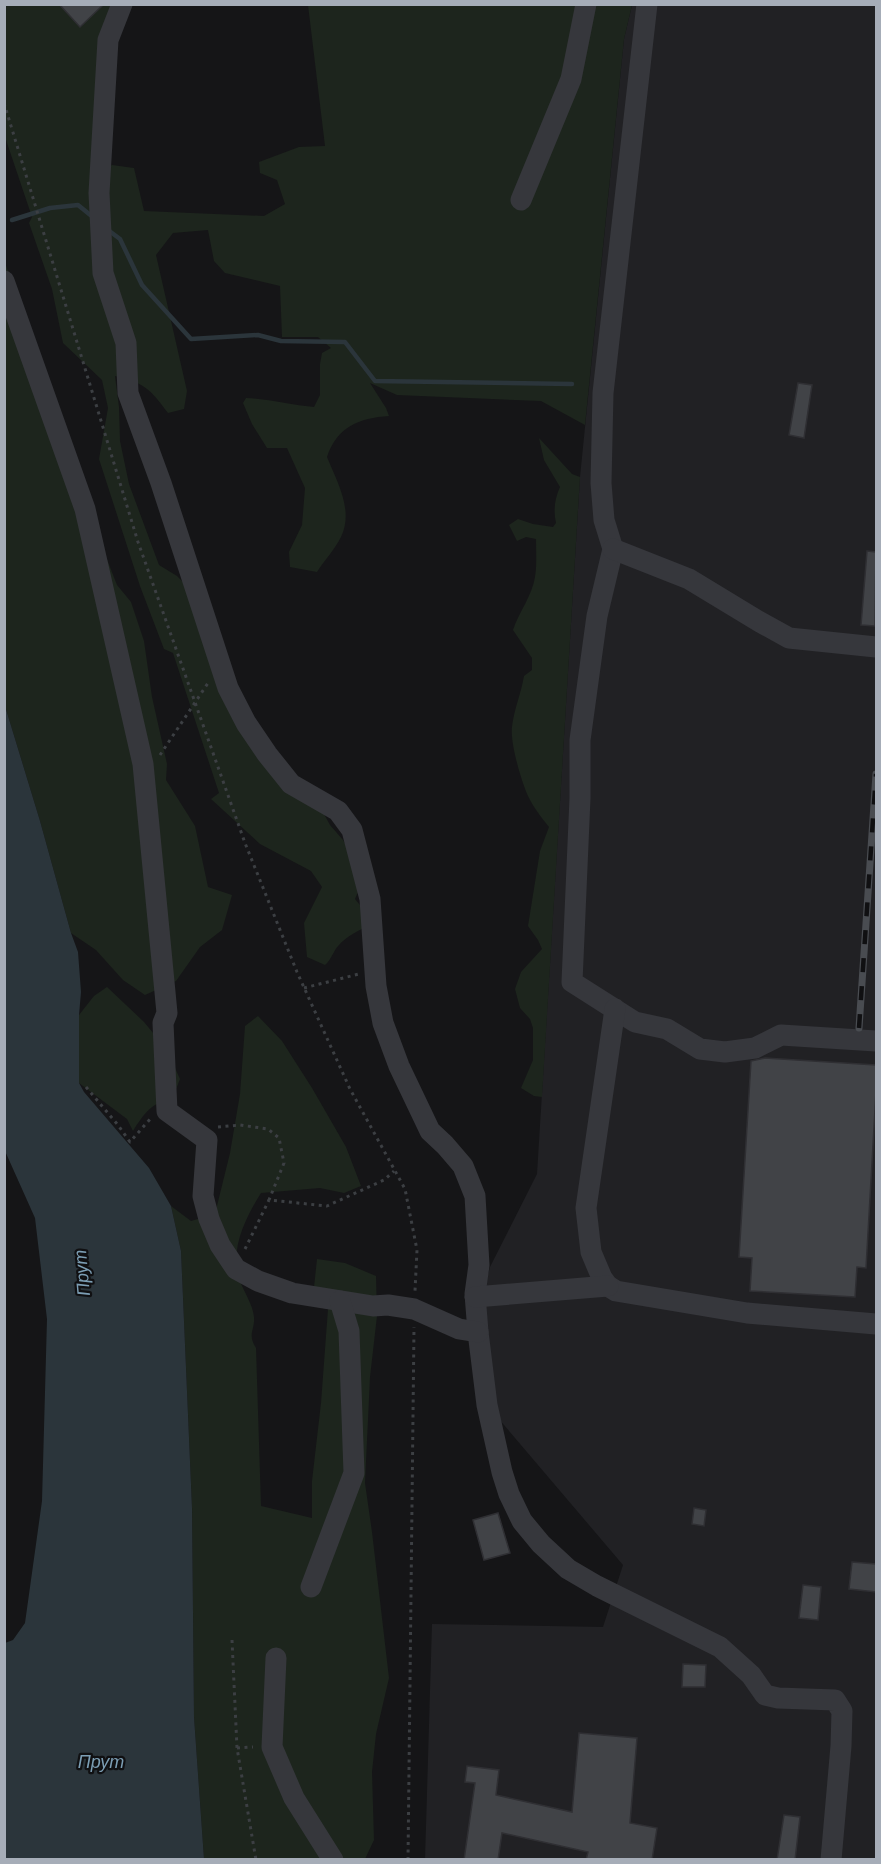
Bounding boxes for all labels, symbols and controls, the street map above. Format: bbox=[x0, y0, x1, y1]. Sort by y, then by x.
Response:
water label: Прут bbox=[70, 1249, 94, 1297]
water label: Прут bbox=[78, 1752, 124, 1772]

